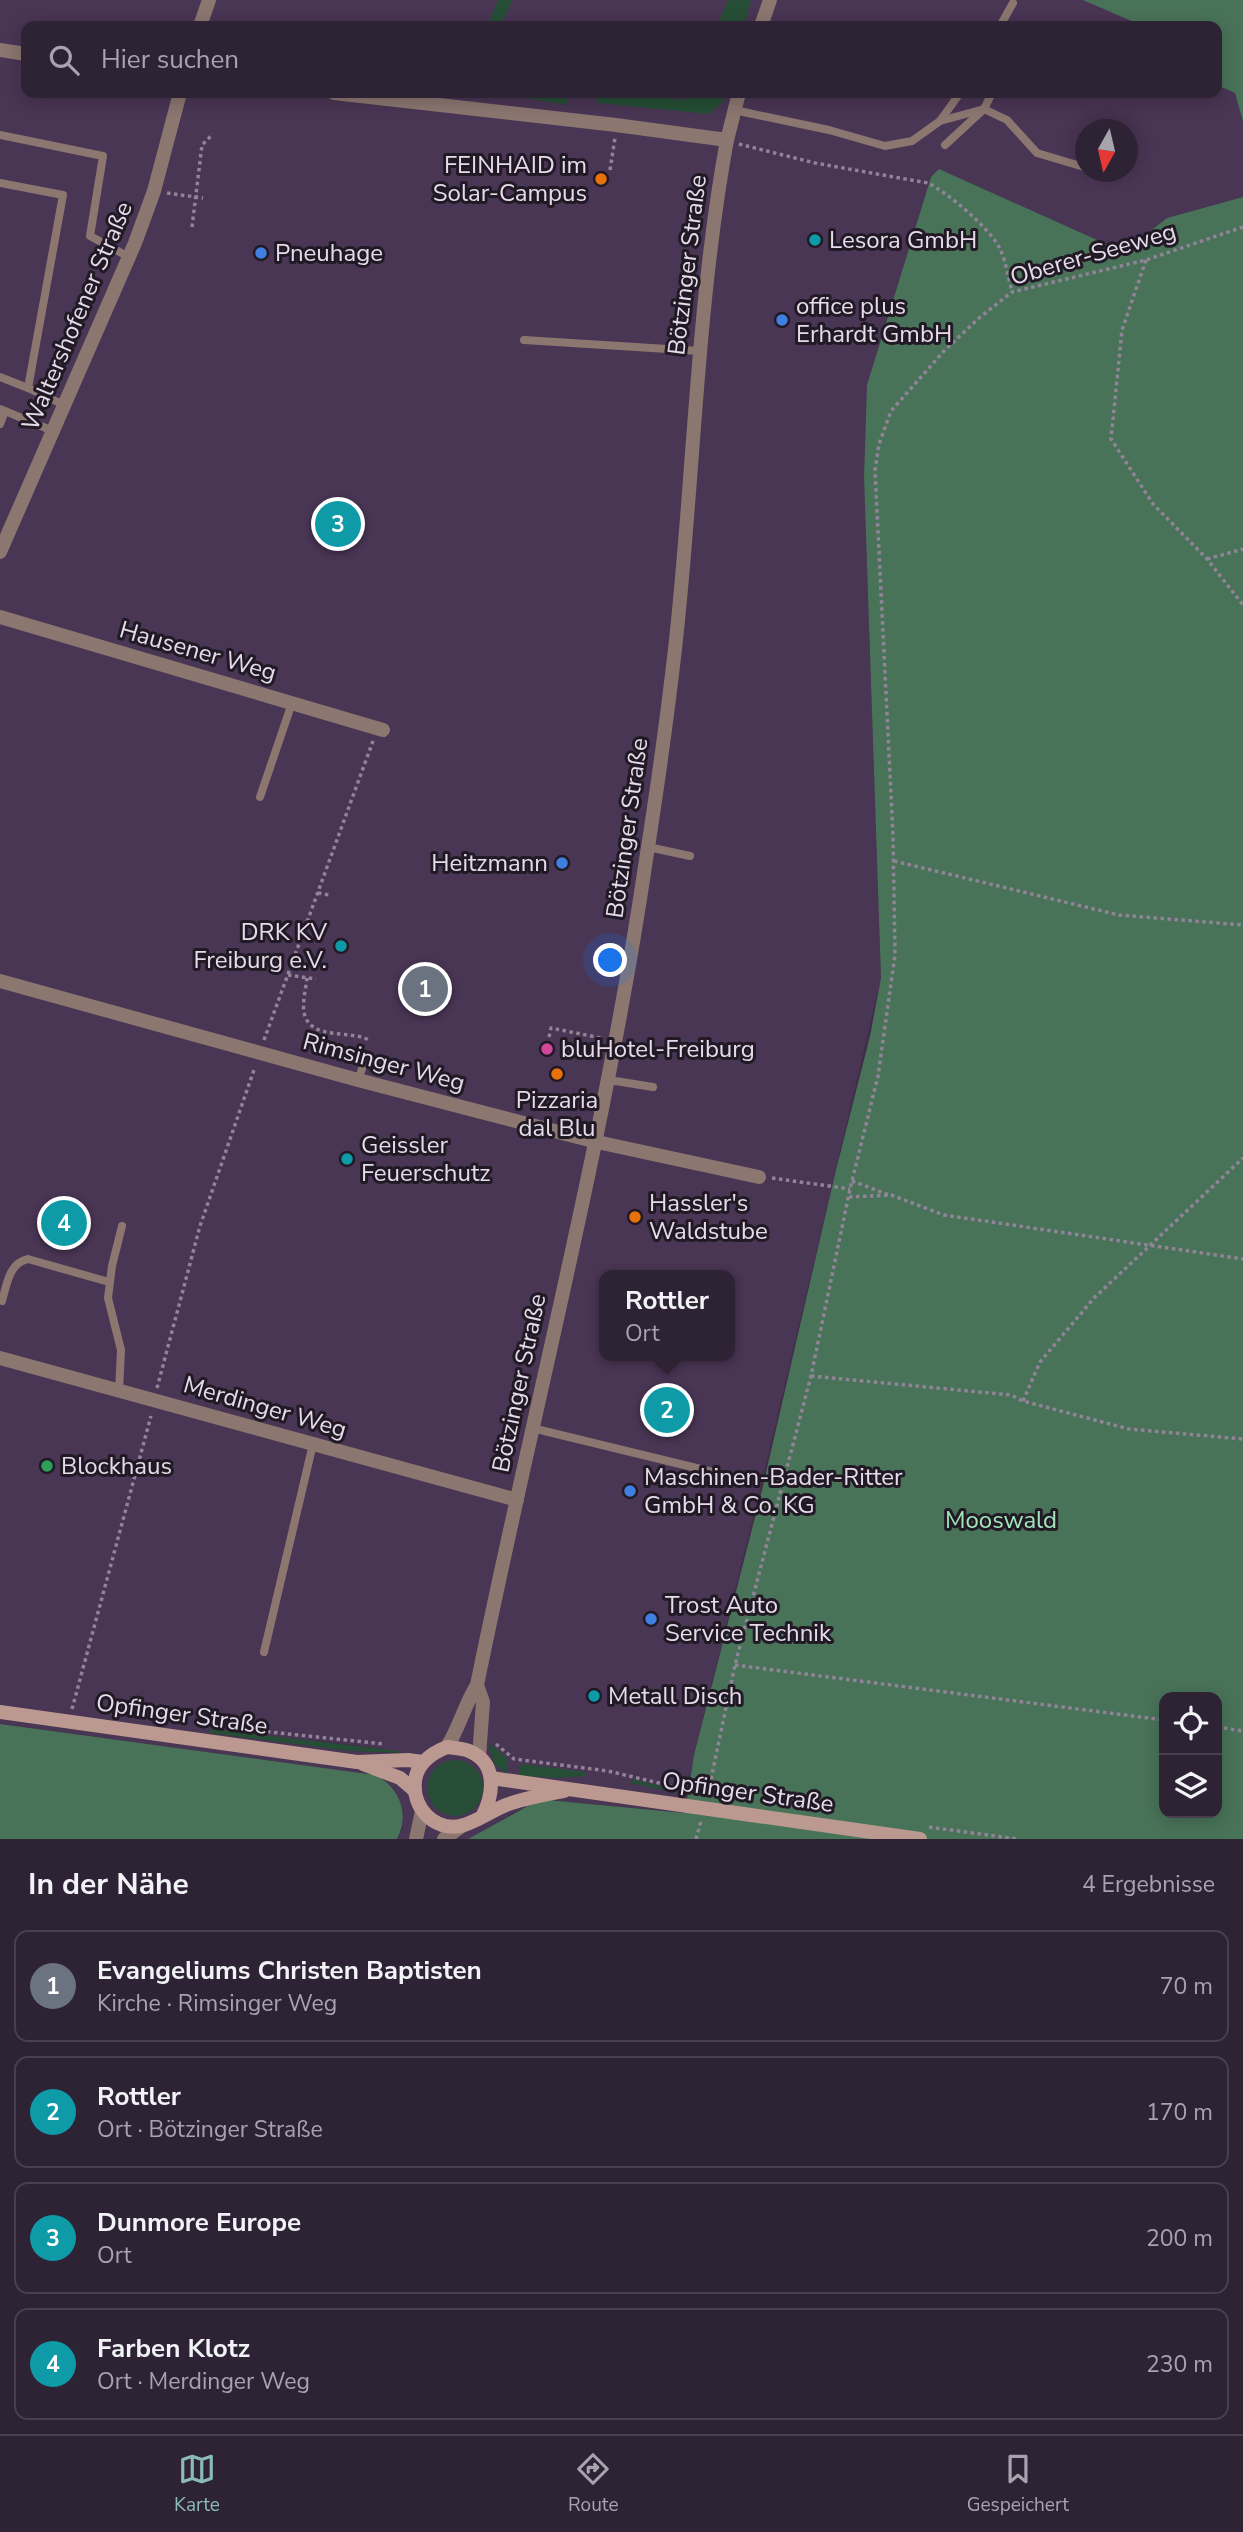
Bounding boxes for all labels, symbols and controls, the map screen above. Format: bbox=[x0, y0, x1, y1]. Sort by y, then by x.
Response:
search box bbox=[21, 21, 1222, 98]
icon: search bbox=[45, 41, 83, 79]
text: Hier suchen bbox=[101, 42, 239, 77]
north arrow bbox=[1075, 119, 1138, 182]
place label: FEINHAID im Solar-Campus bbox=[433, 149, 587, 209]
marker: FEINHAID im Solar-Campus bbox=[593, 171, 609, 187]
street label: Bötzinger Straße bbox=[660, 173, 714, 357]
street label: Waltershofener Straße bbox=[14, 197, 140, 435]
street label: Oberer-Seeweg bbox=[1006, 215, 1180, 293]
place label: Lesora GmbH bbox=[829, 224, 977, 256]
marker: Lesora GmbH bbox=[807, 232, 823, 248]
place label: Pneuhage bbox=[275, 237, 383, 269]
marker: Pneuhage bbox=[253, 245, 269, 261]
place label: office plus Erhardt GmbH bbox=[796, 290, 952, 350]
marker: office plus Erhardt GmbH bbox=[774, 312, 790, 328]
pin: 3 bbox=[315, 498, 361, 550]
street label: Hausener Weg bbox=[116, 613, 280, 689]
street label: Bötzinger Straße bbox=[599, 736, 655, 920]
place label: Heitzmann bbox=[431, 847, 548, 879]
marker: Heitzmann bbox=[554, 855, 570, 871]
place label: DRK KV Freiburg e.V. bbox=[193, 916, 327, 976]
marker: DRK KV Freiburg e.V. bbox=[333, 938, 349, 954]
your location bbox=[593, 943, 627, 977]
pin: 1 bbox=[402, 963, 448, 1015]
street label: Rimsinger Weg bbox=[300, 1025, 468, 1099]
place label: bluHotel-Freiburg bbox=[561, 1033, 755, 1065]
marker: bluHotel-Freiburg bbox=[539, 1041, 555, 1057]
marker: Pizzaria dal Blu bbox=[549, 1066, 565, 1082]
place label: Pizzaria dal Blu bbox=[516, 1084, 598, 1144]
place label: Geissler Feuerschutz bbox=[361, 1129, 490, 1189]
marker: Geissler Feuerschutz bbox=[339, 1151, 355, 1167]
place label: Hassler's Waldstube bbox=[649, 1187, 768, 1247]
pin: 4 bbox=[41, 1197, 87, 1249]
marker: Hassler's Waldstube bbox=[627, 1209, 643, 1225]
popup bbox=[599, 1270, 735, 1361]
text: Rottler bbox=[625, 1283, 709, 1318]
street label: Bötzinger Straße bbox=[484, 1291, 554, 1475]
text: Ort bbox=[625, 1318, 660, 1349]
street label: Merdinger Weg bbox=[180, 1368, 350, 1446]
pin: 2 bbox=[644, 1384, 690, 1436]
place label: Blockhaus bbox=[61, 1450, 172, 1482]
marker: Blockhaus bbox=[39, 1458, 55, 1474]
place label: Maschinen-Bader-Ritter GmbH & Co. KG bbox=[644, 1461, 903, 1521]
marker: Maschinen-Bader-Ritter GmbH & Co. KG bbox=[622, 1483, 638, 1499]
park label: Mooswald bbox=[945, 1504, 1057, 1536]
place label: Trost Auto Service Technik bbox=[665, 1589, 832, 1649]
marker: Trost Auto Service Technik bbox=[643, 1611, 659, 1627]
place label: Metall Disch bbox=[608, 1680, 742, 1712]
street label: Opfinger Straße bbox=[94, 1686, 270, 1742]
marker: Metall Disch bbox=[586, 1688, 602, 1704]
map controls bbox=[1159, 1692, 1222, 1818]
button: locate bbox=[1159, 1692, 1222, 1755]
button: layers bbox=[1159, 1755, 1222, 1818]
street label: Opfinger Straße bbox=[660, 1764, 836, 1820]
text: In der Nähe bbox=[28, 1864, 189, 1905]
text: 4 Ergebnisse bbox=[1082, 1869, 1215, 1900]
text: Evangeliums Christen Baptisten bbox=[97, 1953, 482, 1988]
text: 1 bbox=[46, 1971, 60, 2002]
text: 70 m bbox=[1160, 1971, 1213, 2002]
text: Kirche · Rimsinger Weg bbox=[97, 1988, 337, 2019]
text: Rottler bbox=[97, 2079, 181, 2114]
text: 2 bbox=[46, 2097, 60, 2128]
text: 170 m bbox=[1146, 2097, 1213, 2128]
text: Ort · Bötzinger Straße bbox=[97, 2114, 323, 2145]
text: Dunmore Europe bbox=[97, 2205, 301, 2240]
text: 3 bbox=[46, 2223, 60, 2254]
text: 200 m bbox=[1146, 2223, 1213, 2254]
text: Ort bbox=[97, 2240, 132, 2271]
text: Farben Klotz bbox=[97, 2331, 250, 2366]
text: 4 bbox=[46, 2349, 60, 2380]
text: 230 m bbox=[1146, 2349, 1213, 2380]
text: Ort · Merdinger Weg bbox=[97, 2366, 310, 2397]
tab: Karte bbox=[174, 2450, 220, 2518]
tab: Route bbox=[568, 2450, 619, 2518]
tab: Gespeichert bbox=[967, 2450, 1069, 2518]

